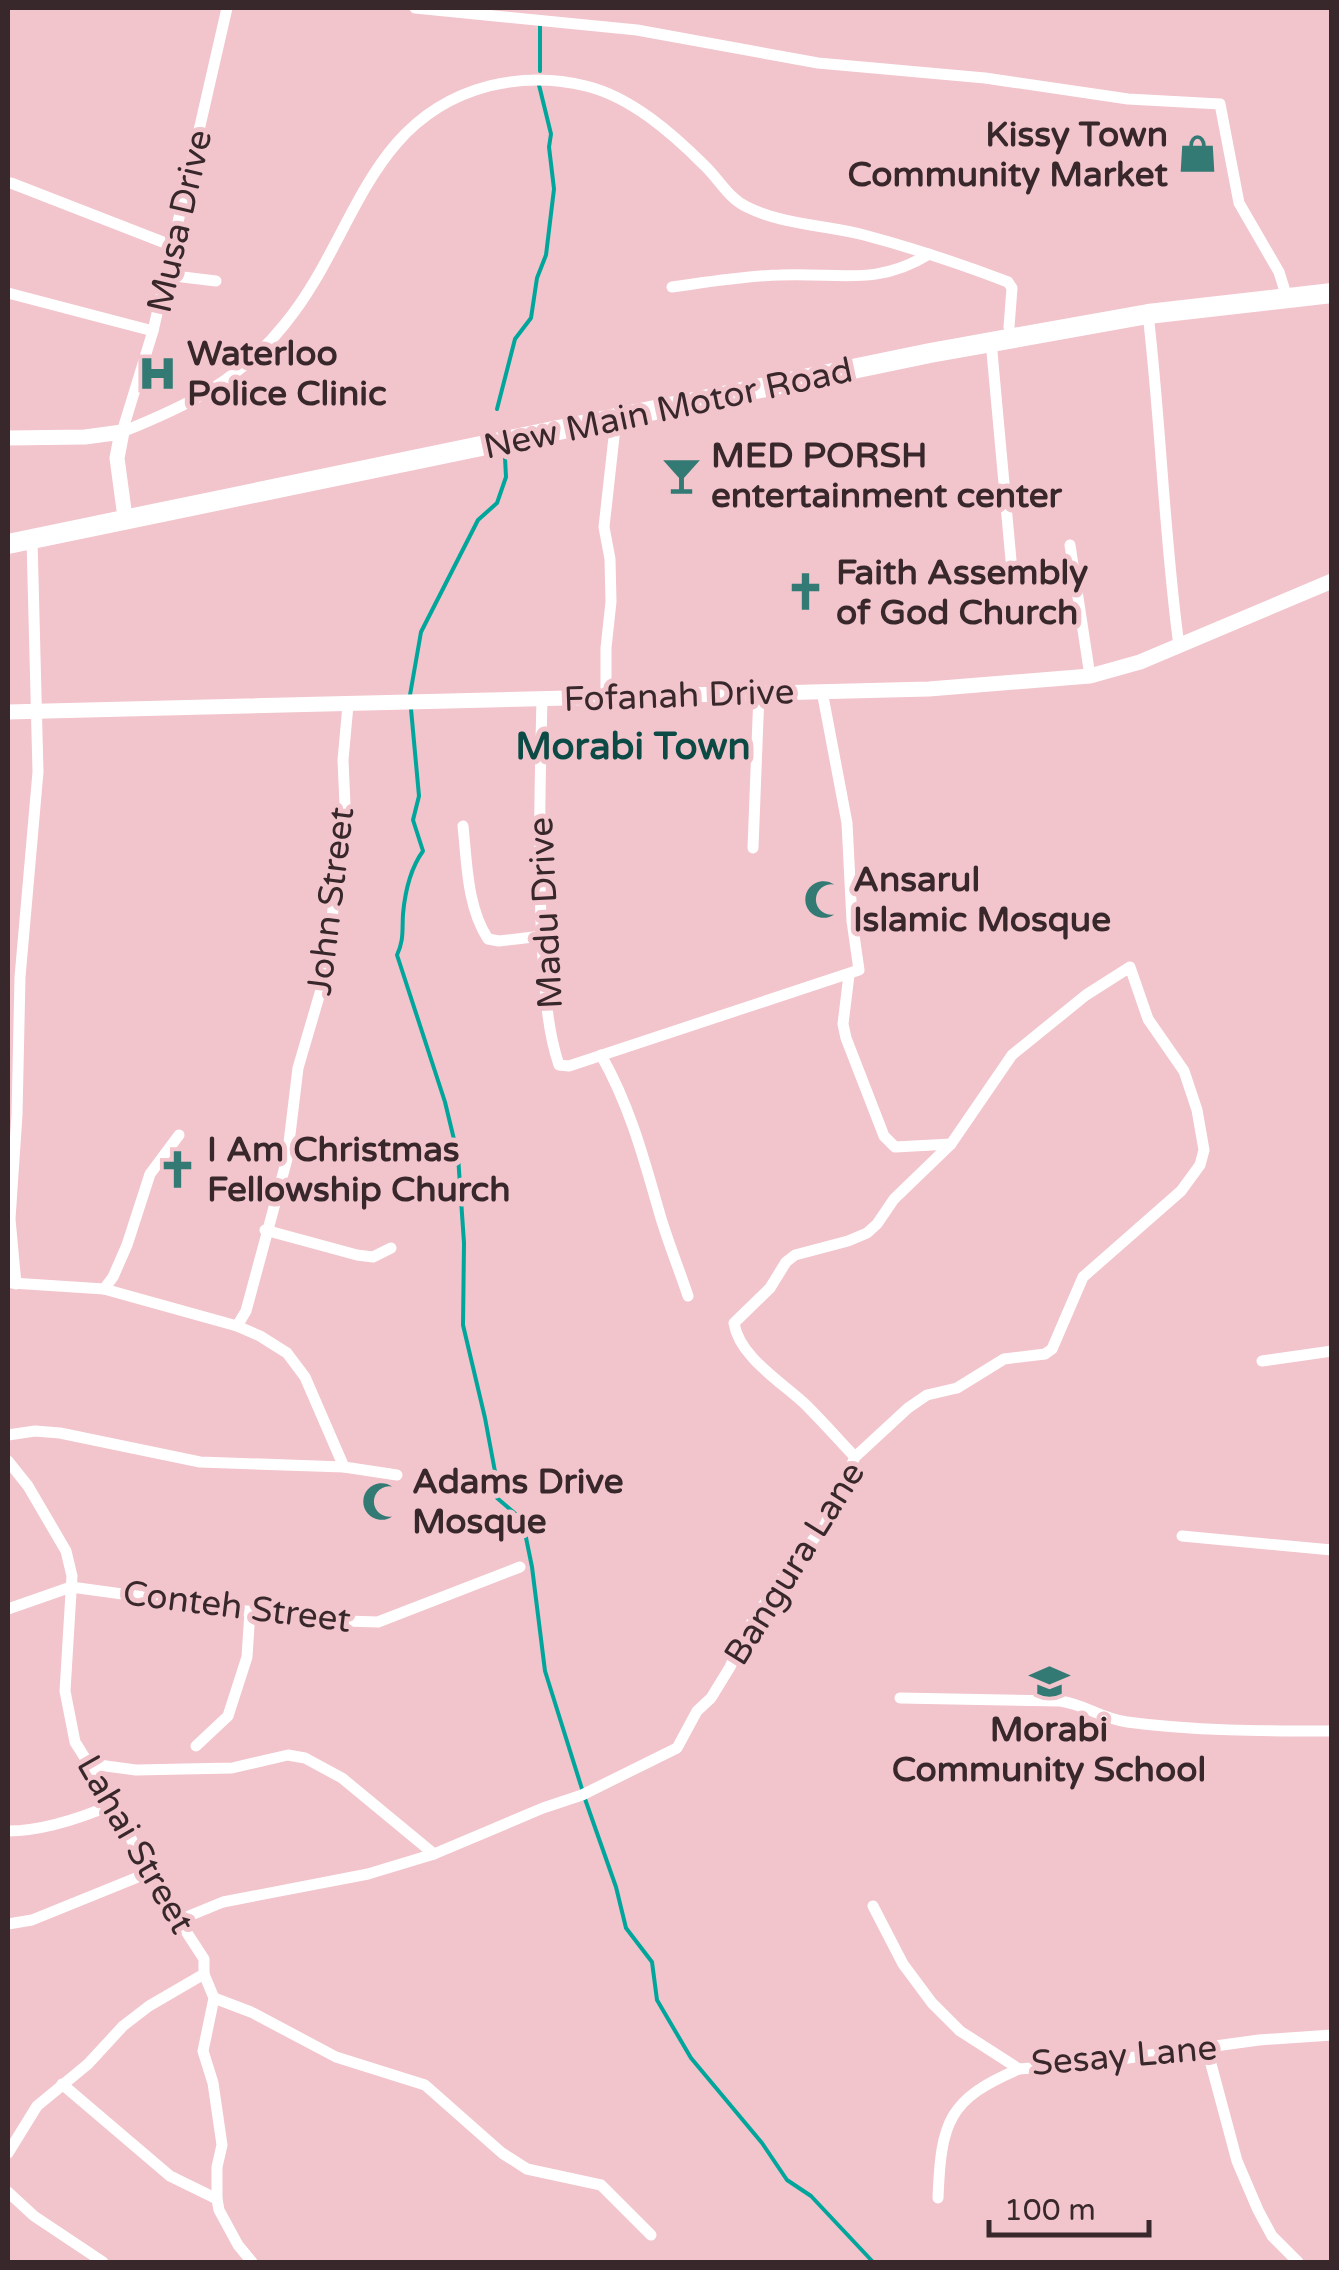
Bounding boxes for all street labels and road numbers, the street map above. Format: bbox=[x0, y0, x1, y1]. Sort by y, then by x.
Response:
street label: Musa Drive bbox=[139, 126, 221, 317]
street label: New Main Motor Road bbox=[480, 349, 856, 469]
street label: Fofanah Drive bbox=[563, 671, 795, 721]
street label: John Street bbox=[299, 805, 363, 998]
street label: Madu Drive bbox=[520, 816, 572, 1010]
street label: Bangura Lane bbox=[716, 1454, 874, 1673]
street label: Conteh Street bbox=[121, 1572, 353, 1642]
street label: Lahai Street bbox=[67, 1748, 203, 1941]
street label: Sesay Lane bbox=[1029, 2027, 1219, 2085]

